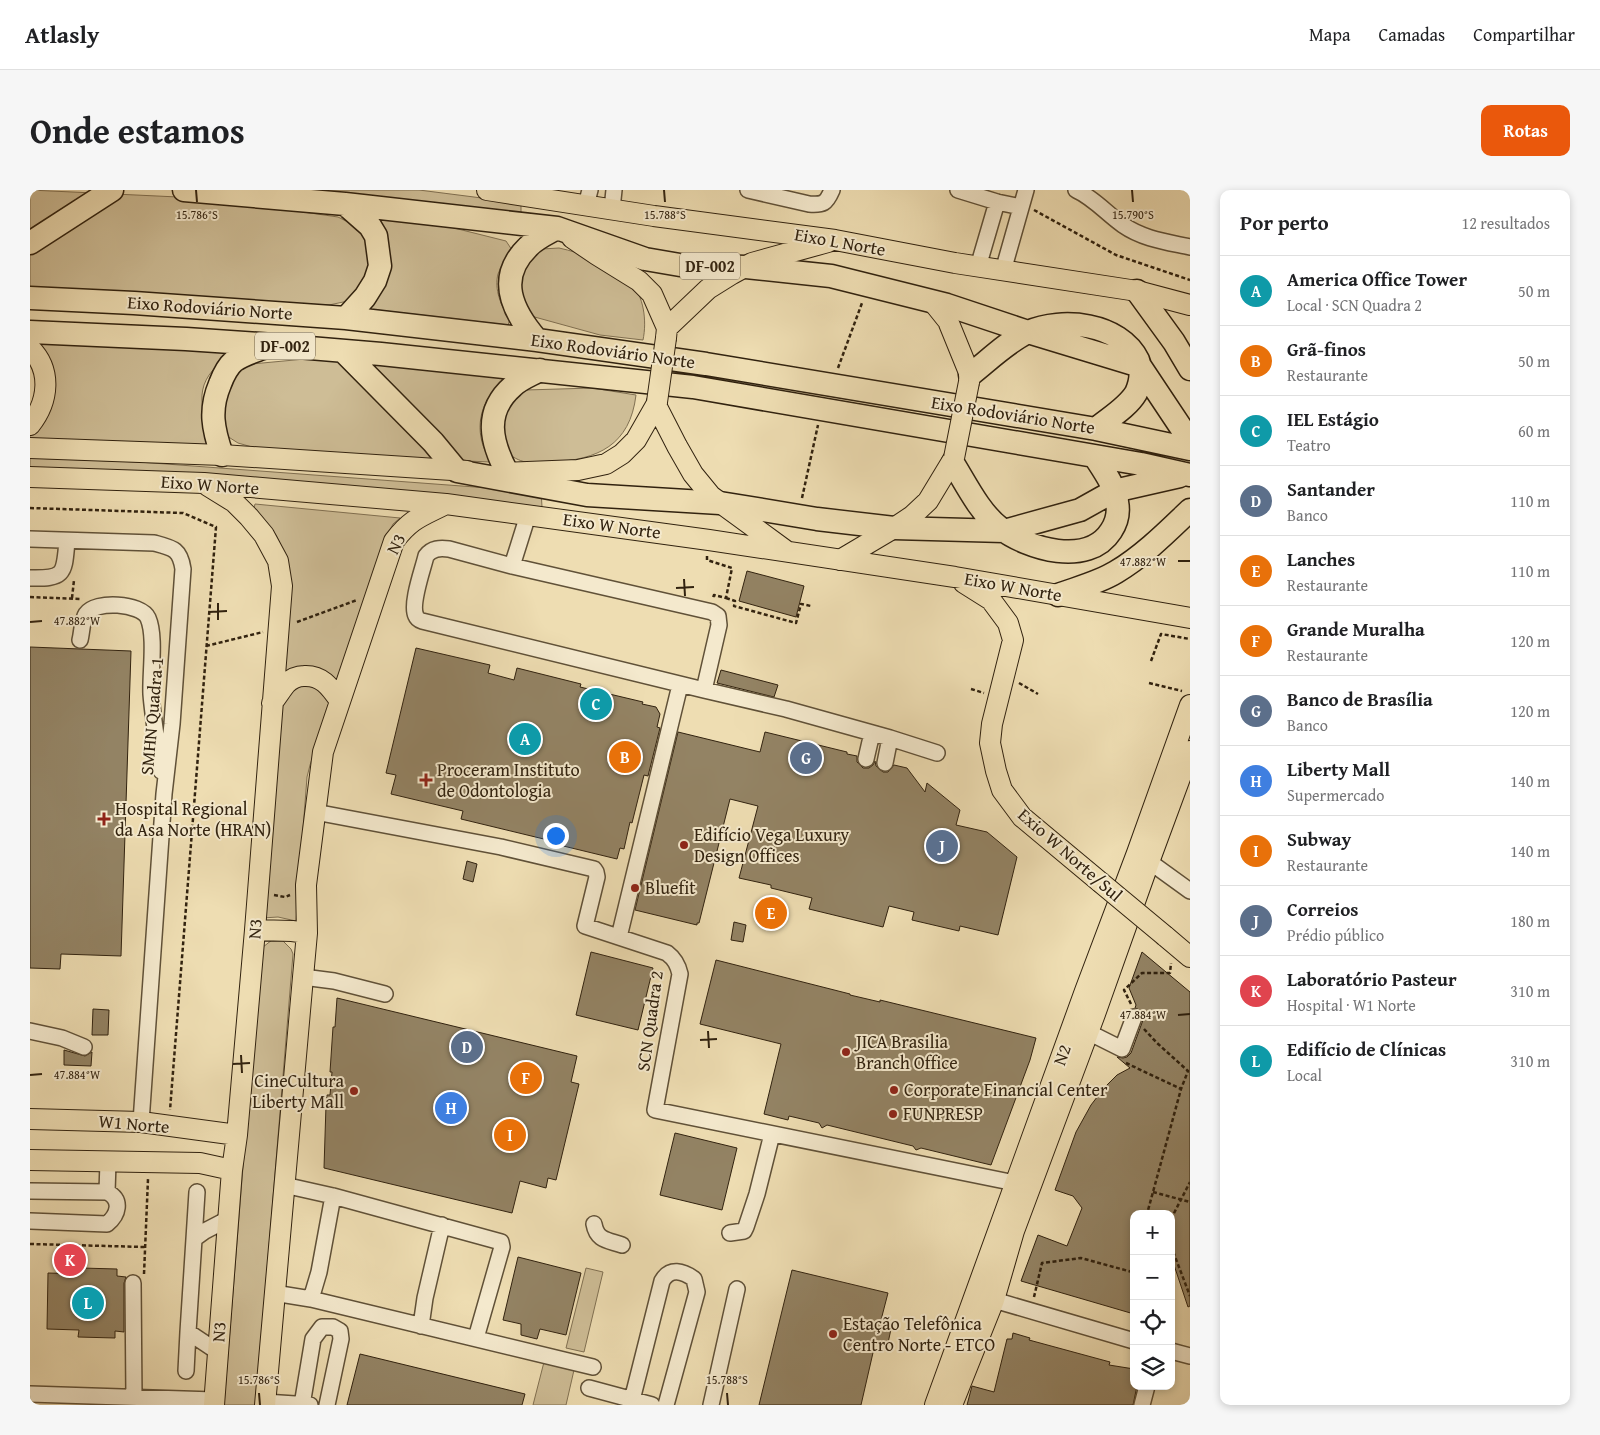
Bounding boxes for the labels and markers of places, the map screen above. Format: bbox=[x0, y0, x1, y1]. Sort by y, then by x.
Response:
pin: C bbox=[580, 685, 612, 723]
pin: A bbox=[509, 720, 541, 758]
pin: B bbox=[609, 738, 641, 776]
pin: G bbox=[790, 739, 822, 777]
place label: Proceram Instituto de Odontologia bbox=[437, 756, 580, 804]
marker: Proceram Instituto de Odontologia bbox=[419, 773, 433, 787]
place label: Hospital Regional da Asa Norte (HRAN) bbox=[115, 795, 271, 843]
marker: Hospital Regional da Asa Norte (HRAN) bbox=[97, 812, 111, 826]
place label: Edifício Vega Luxury Design Offices bbox=[694, 821, 849, 869]
pin: J bbox=[926, 827, 958, 865]
marker: Edifício Vega Luxury Design Offices bbox=[678, 839, 690, 851]
place label: Bluefit bbox=[645, 874, 696, 901]
marker: Bluefit bbox=[629, 882, 641, 894]
pin: E bbox=[755, 894, 787, 932]
pin: D bbox=[451, 1028, 483, 1066]
place label: JICA Brasilia Branch Office bbox=[854, 1028, 958, 1076]
marker: JICA Brasilia Branch Office bbox=[840, 1046, 852, 1058]
pin: F bbox=[510, 1059, 542, 1097]
place label: CineCultura Liberty Mall bbox=[252, 1067, 344, 1115]
place label: Corporate Financial Center bbox=[904, 1076, 1108, 1103]
marker: Corporate Financial Center bbox=[888, 1084, 900, 1096]
marker: CineCultura Liberty Mall bbox=[348, 1085, 360, 1097]
pin: H bbox=[435, 1089, 467, 1127]
place label: FUNPRESP bbox=[903, 1100, 983, 1127]
marker: FUNPRESP bbox=[887, 1108, 899, 1120]
pin: I bbox=[494, 1116, 526, 1154]
pin: K bbox=[54, 1241, 86, 1279]
pin: L bbox=[72, 1284, 104, 1322]
place label: Estação Telefônica Centro Norte - ETCO bbox=[843, 1310, 995, 1358]
marker: Estação Telefônica Centro Norte - ETCO bbox=[827, 1328, 839, 1340]

